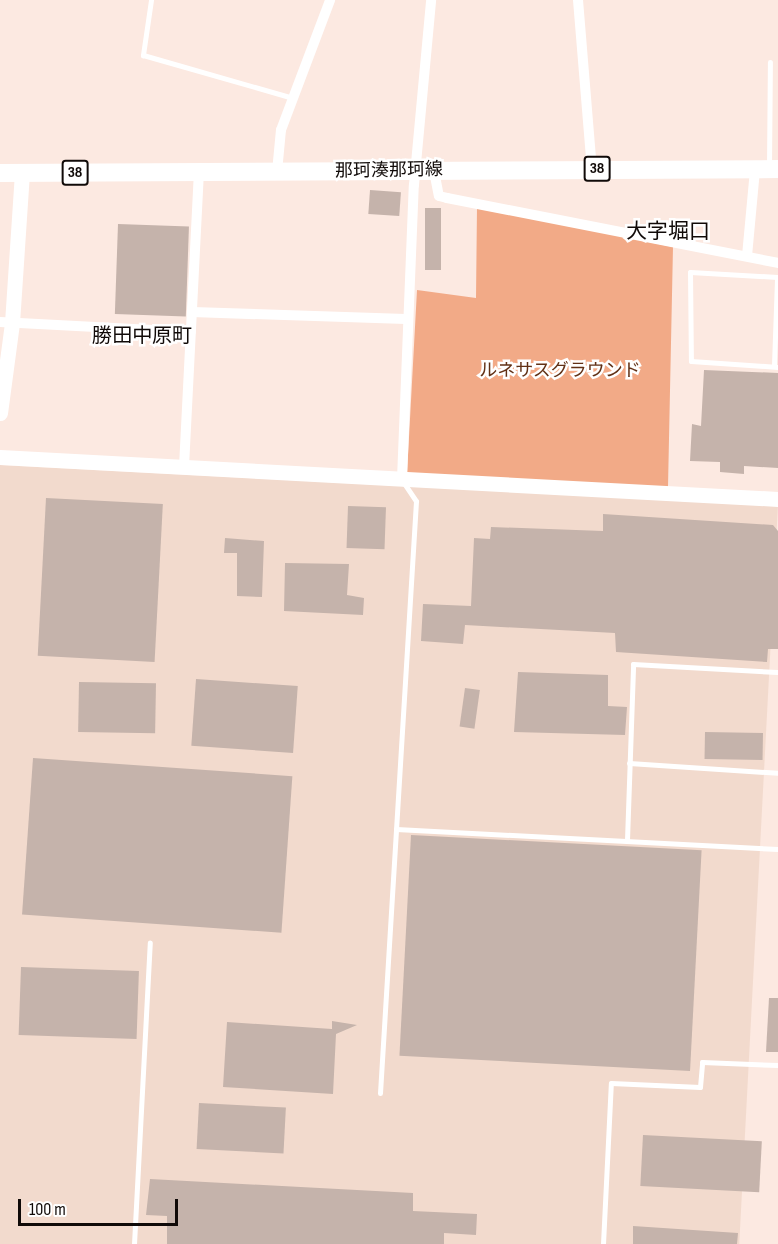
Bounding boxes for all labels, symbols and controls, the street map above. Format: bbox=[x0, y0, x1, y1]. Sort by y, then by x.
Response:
road number: 38 bbox=[584, 156, 610, 182]
street label: 那珂湊那珂線 bbox=[335, 159, 443, 183]
road number: 38 bbox=[62, 160, 88, 186]
district label: 大字堀口 bbox=[626, 219, 710, 245]
district label: 勝田中原町 bbox=[92, 324, 192, 348]
park label: ルネサスグラウンド bbox=[479, 360, 641, 382]
scale bar bbox=[21, 1187, 182, 1225]
text: 100 m bbox=[29, 1199, 66, 1220]

